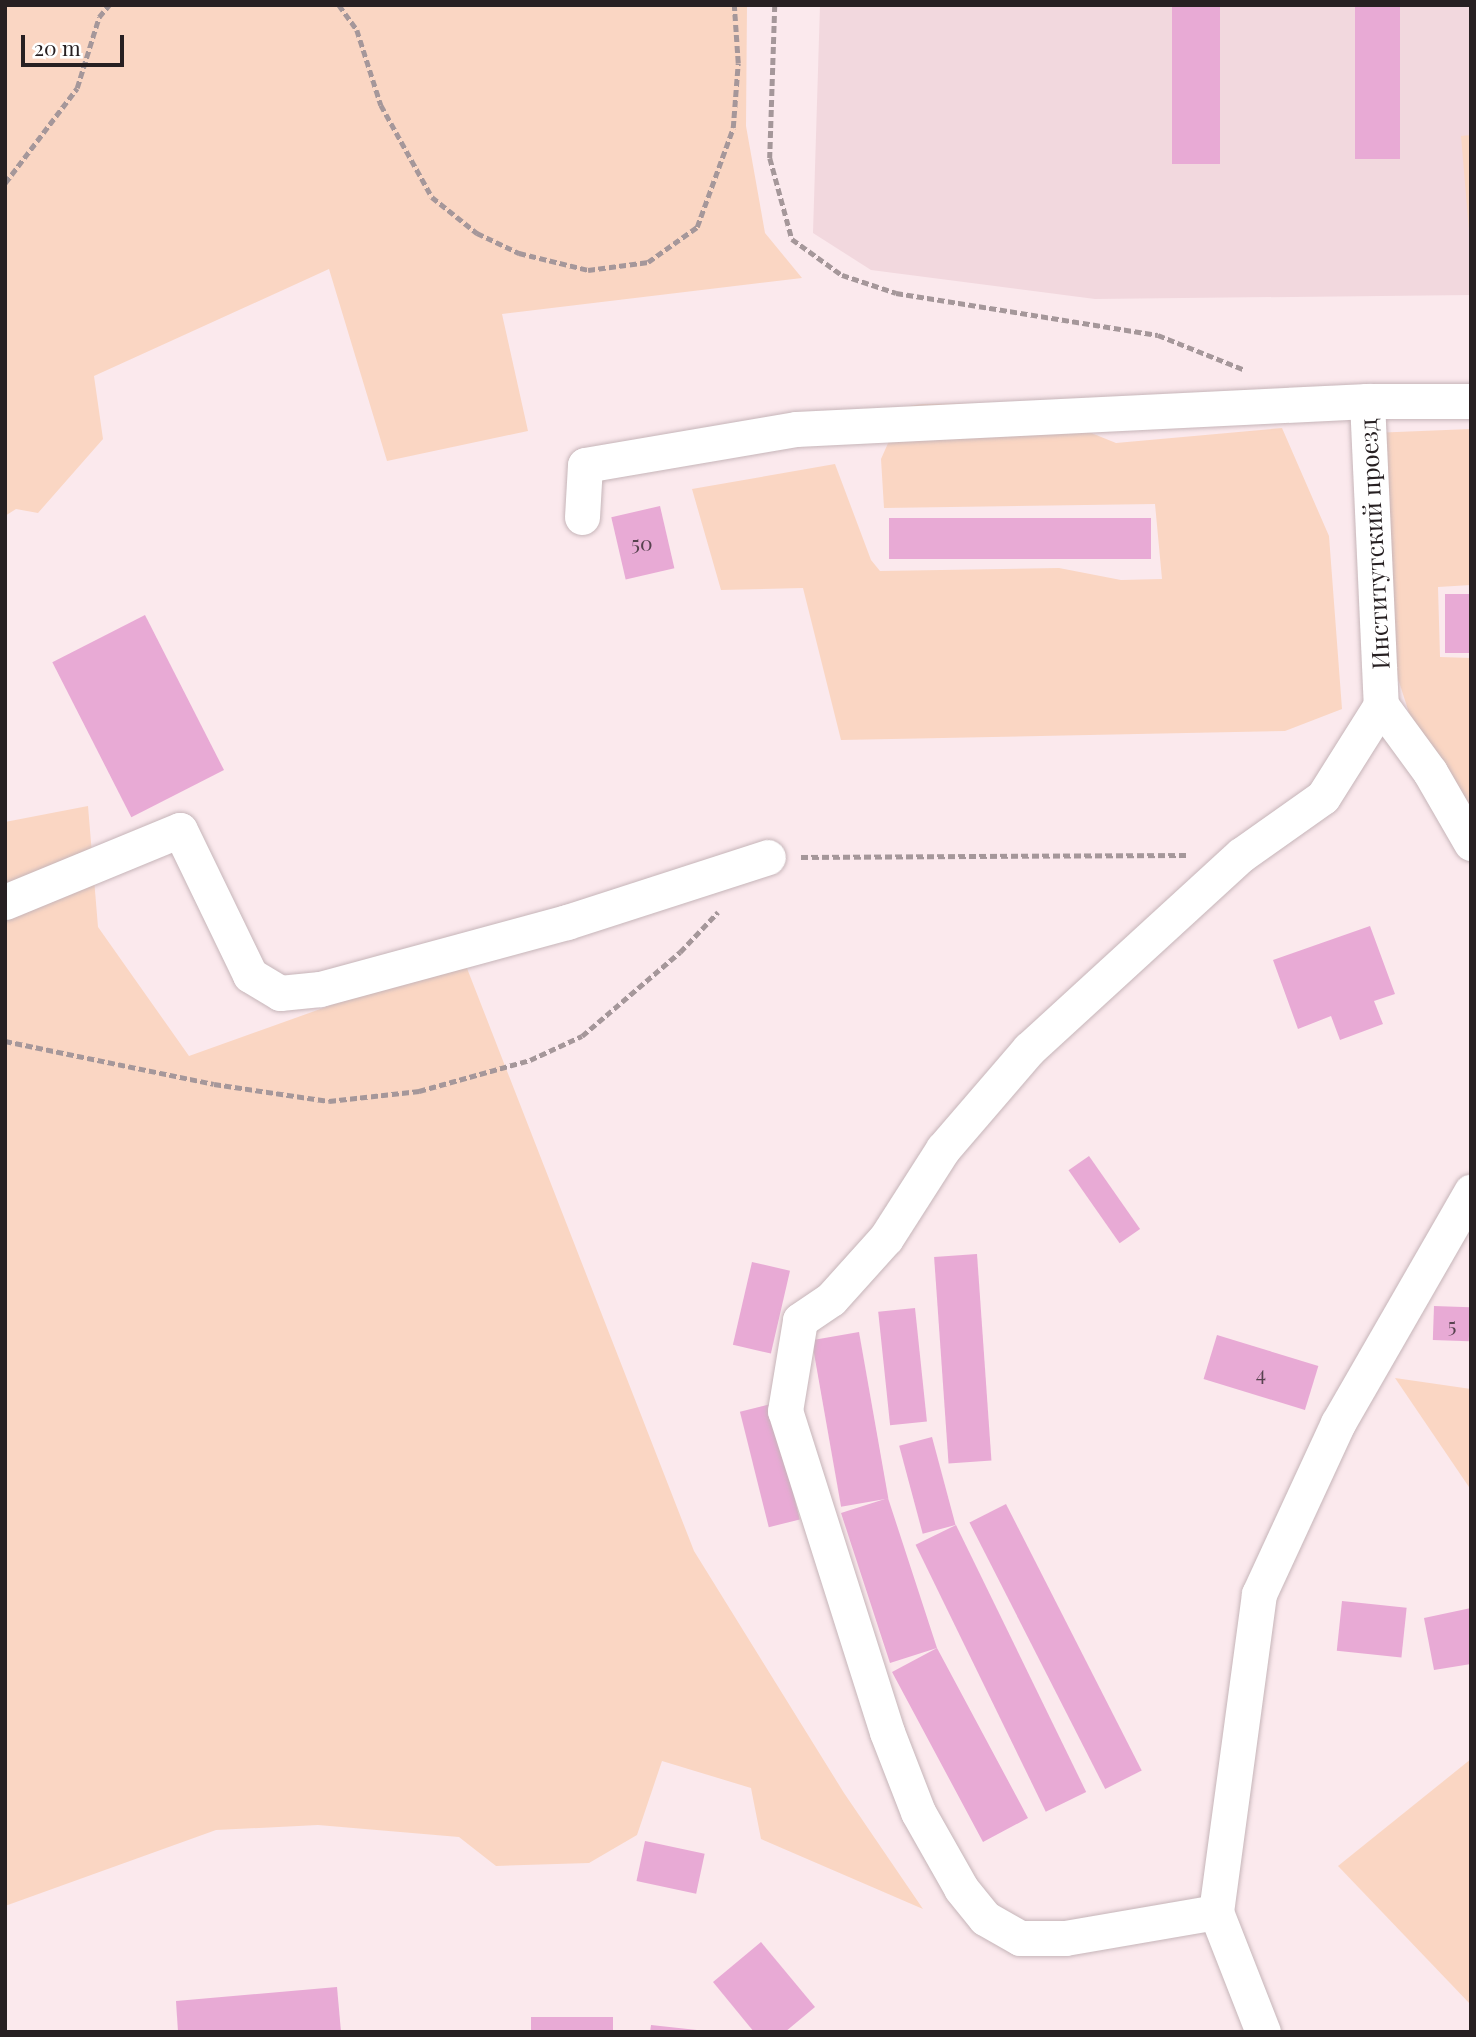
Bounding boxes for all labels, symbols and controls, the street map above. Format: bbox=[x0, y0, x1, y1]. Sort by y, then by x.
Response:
scale bar bbox=[24, 21, 128, 65]
text: 20 m bbox=[34, 33, 81, 61]
street label: Институтский проезд bbox=[1353, 418, 1395, 670]
house number: 50 bbox=[631, 529, 653, 555]
house number: 5 bbox=[1448, 1311, 1456, 1337]
house number: 4 bbox=[1256, 1359, 1266, 1385]

